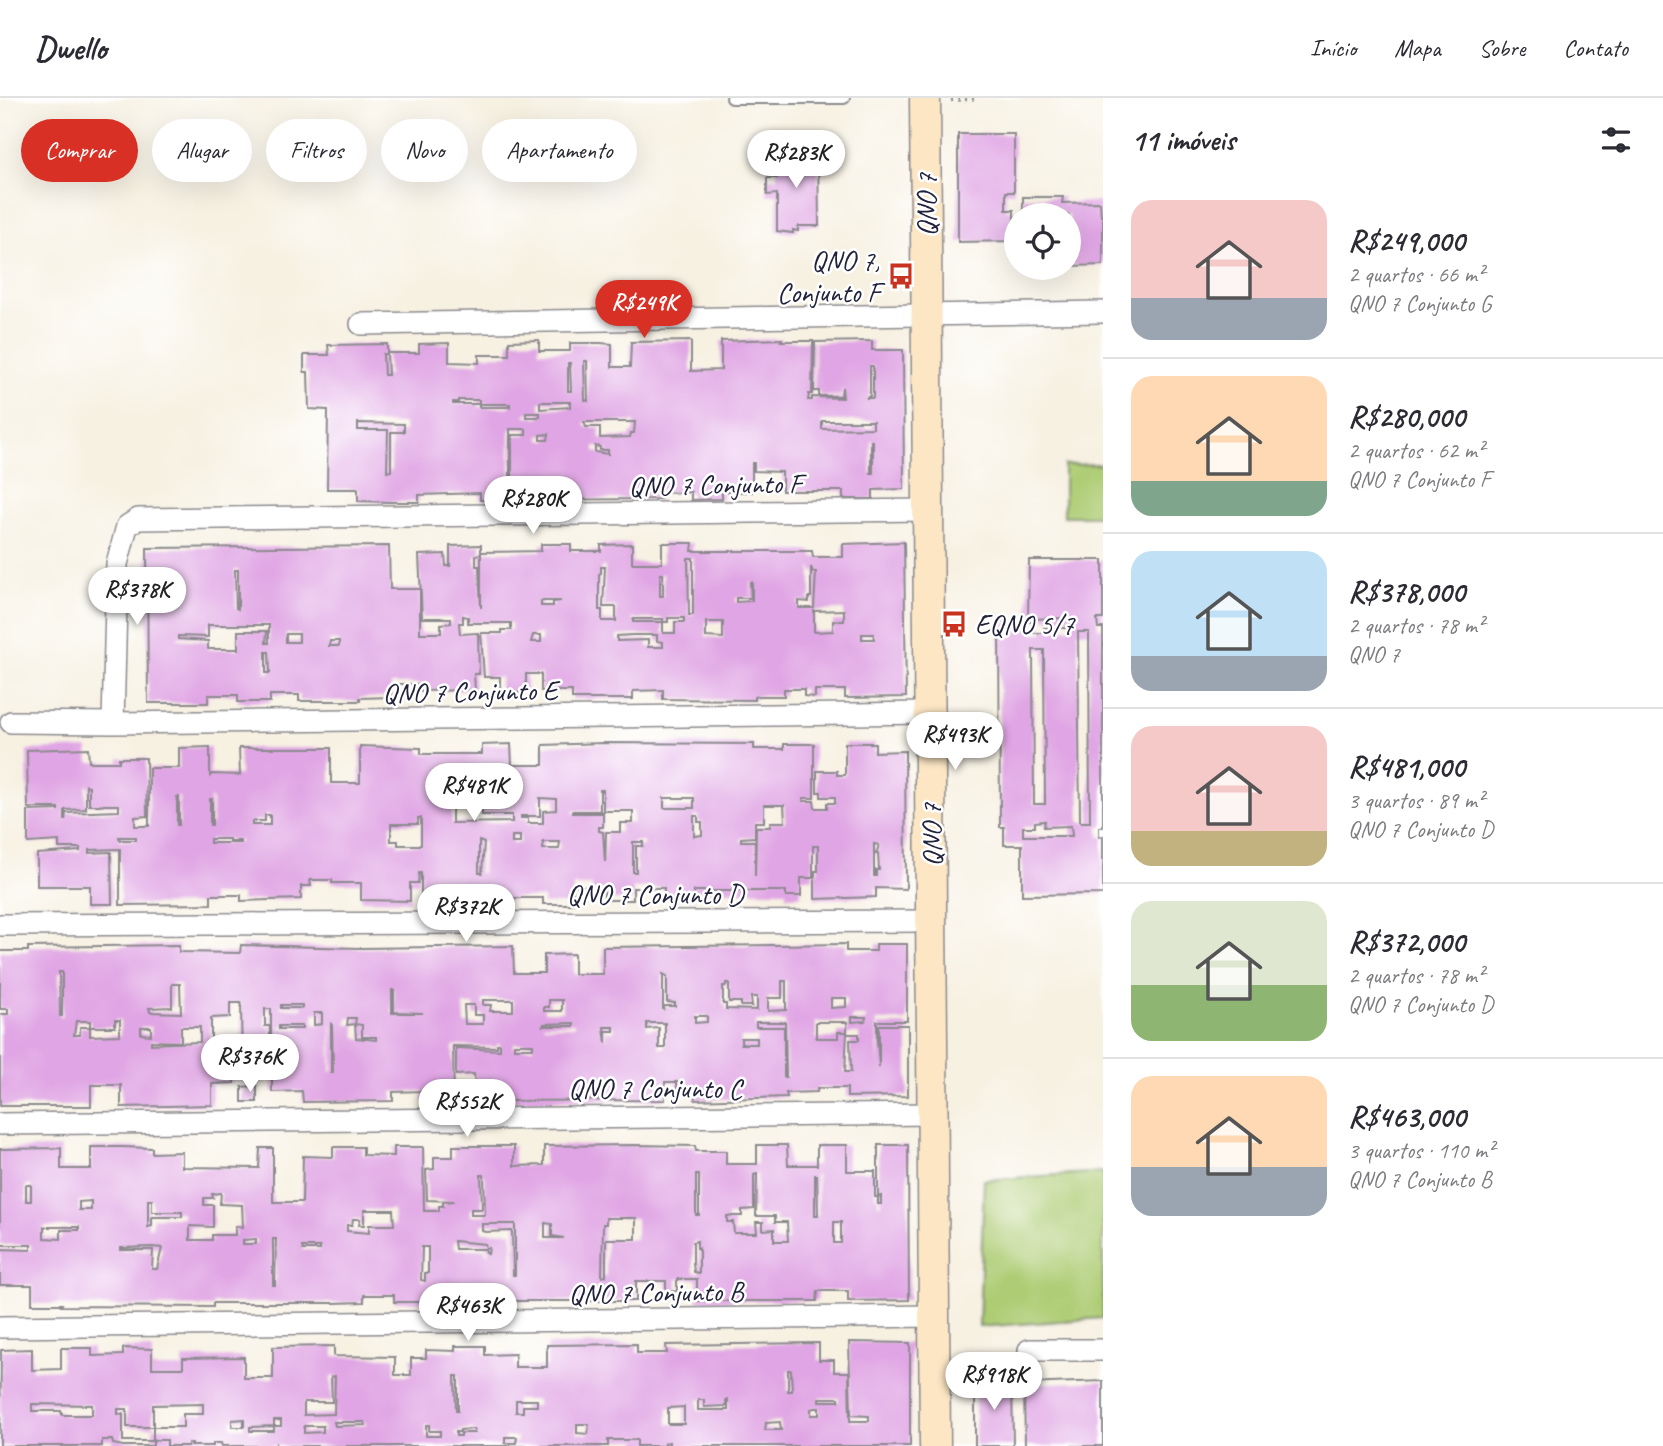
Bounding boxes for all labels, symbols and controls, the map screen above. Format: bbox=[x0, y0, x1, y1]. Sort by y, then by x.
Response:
text: Dwello bbox=[35, 27, 107, 69]
text: Início bbox=[1310, 33, 1356, 63]
text: Mapa bbox=[1394, 33, 1441, 63]
text: Sobre bbox=[1479, 33, 1525, 63]
text: Contato bbox=[1563, 33, 1628, 63]
chip: Comprar bbox=[21, 119, 138, 182]
chip: Alugar bbox=[152, 119, 252, 182]
chip: Filtros bbox=[266, 119, 367, 182]
chip: Novo bbox=[381, 119, 468, 182]
chip: Apartamento bbox=[482, 119, 637, 182]
text: 11 imóveis bbox=[1131, 121, 1235, 159]
icon: filters bbox=[1597, 121, 1635, 159]
pin: R$283K bbox=[739, 130, 853, 190]
text: R$283K bbox=[763, 138, 829, 167]
street label: QNO 7 bbox=[909, 172, 944, 237]
map controls bbox=[1004, 203, 1081, 280]
button: locate bbox=[1004, 203, 1081, 280]
text: R$249,000 bbox=[1348, 222, 1464, 260]
icon: home bbox=[1187, 228, 1271, 312]
place label: QNO 7, Conjunto F bbox=[777, 243, 886, 310]
text: 2 quartos · 66 m² bbox=[1348, 260, 1484, 289]
bus stop icon: QNO 7, Conjunto F bbox=[886, 261, 916, 291]
pin: R$249K bbox=[587, 280, 701, 340]
text: R$249K bbox=[611, 288, 677, 317]
text: QNO 7 Conjunto G bbox=[1348, 289, 1491, 318]
text: R$280,000 bbox=[1348, 398, 1465, 436]
icon: home bbox=[1187, 404, 1271, 488]
text: 2 quartos · 62 m² bbox=[1348, 436, 1484, 465]
street label: QNO 7 Conjunto F bbox=[628, 465, 808, 504]
text: QNO 7 Conjunto F bbox=[1348, 465, 1490, 494]
pin: R$280K bbox=[476, 476, 590, 536]
text: R$280K bbox=[500, 484, 566, 513]
pin: R$378K bbox=[80, 568, 194, 627]
text: R$378,000 bbox=[1348, 573, 1465, 611]
text: R$378K bbox=[104, 575, 170, 604]
icon: home bbox=[1187, 579, 1271, 663]
place label: EQNO 5/7 bbox=[975, 607, 1076, 642]
bus stop icon: EQNO 5/7 bbox=[939, 609, 969, 639]
text: 2 quartos · 78 m² bbox=[1348, 611, 1484, 640]
text: QNO 7 bbox=[1348, 640, 1400, 669]
street label: QNO 7 Conjunto E bbox=[382, 672, 561, 711]
pin: R$493K bbox=[898, 712, 1012, 772]
text: R$493K bbox=[922, 720, 988, 749]
text: R$481,000 bbox=[1348, 748, 1465, 786]
icon: home bbox=[1187, 754, 1271, 838]
pin: R$481K bbox=[417, 764, 531, 823]
text: R$481K bbox=[441, 771, 507, 800]
text: 3 quartos · 89 m² bbox=[1348, 786, 1484, 815]
street label: QNO 7 bbox=[913, 802, 950, 867]
text: QNO 7 Conjunto D bbox=[1348, 815, 1493, 844]
street label: QNO 7 Conjunto D bbox=[567, 877, 746, 912]
pin: R$372K bbox=[409, 884, 523, 944]
text: R$372K bbox=[433, 892, 499, 921]
text: R$372,000 bbox=[1348, 923, 1465, 961]
icon: home bbox=[1187, 929, 1271, 1013]
text: 2 quartos · 78 m² bbox=[1348, 961, 1484, 990]
text: QNO 7 Conjunto D bbox=[1348, 990, 1493, 1019]
pin: R$376K bbox=[193, 1034, 307, 1094]
text: R$376K bbox=[217, 1042, 283, 1071]
street label: QNO 7 Conjunto C bbox=[568, 1071, 745, 1106]
pin: R$552K bbox=[410, 1080, 524, 1139]
text: R$552K bbox=[435, 1087, 499, 1116]
text: R$463,000 bbox=[1348, 1098, 1465, 1136]
icon: home bbox=[1187, 1104, 1271, 1188]
text: 3 quartos · 110 m² bbox=[1348, 1136, 1494, 1165]
text: QNO 7 Conjunto B bbox=[1348, 1165, 1492, 1194]
street label: QNO 7 Conjunto B bbox=[568, 1273, 746, 1312]
pin: R$463K bbox=[411, 1284, 525, 1343]
text: R$463K bbox=[435, 1291, 501, 1320]
pin: R$918K bbox=[937, 1352, 1051, 1412]
text: R$918K bbox=[961, 1360, 1027, 1389]

